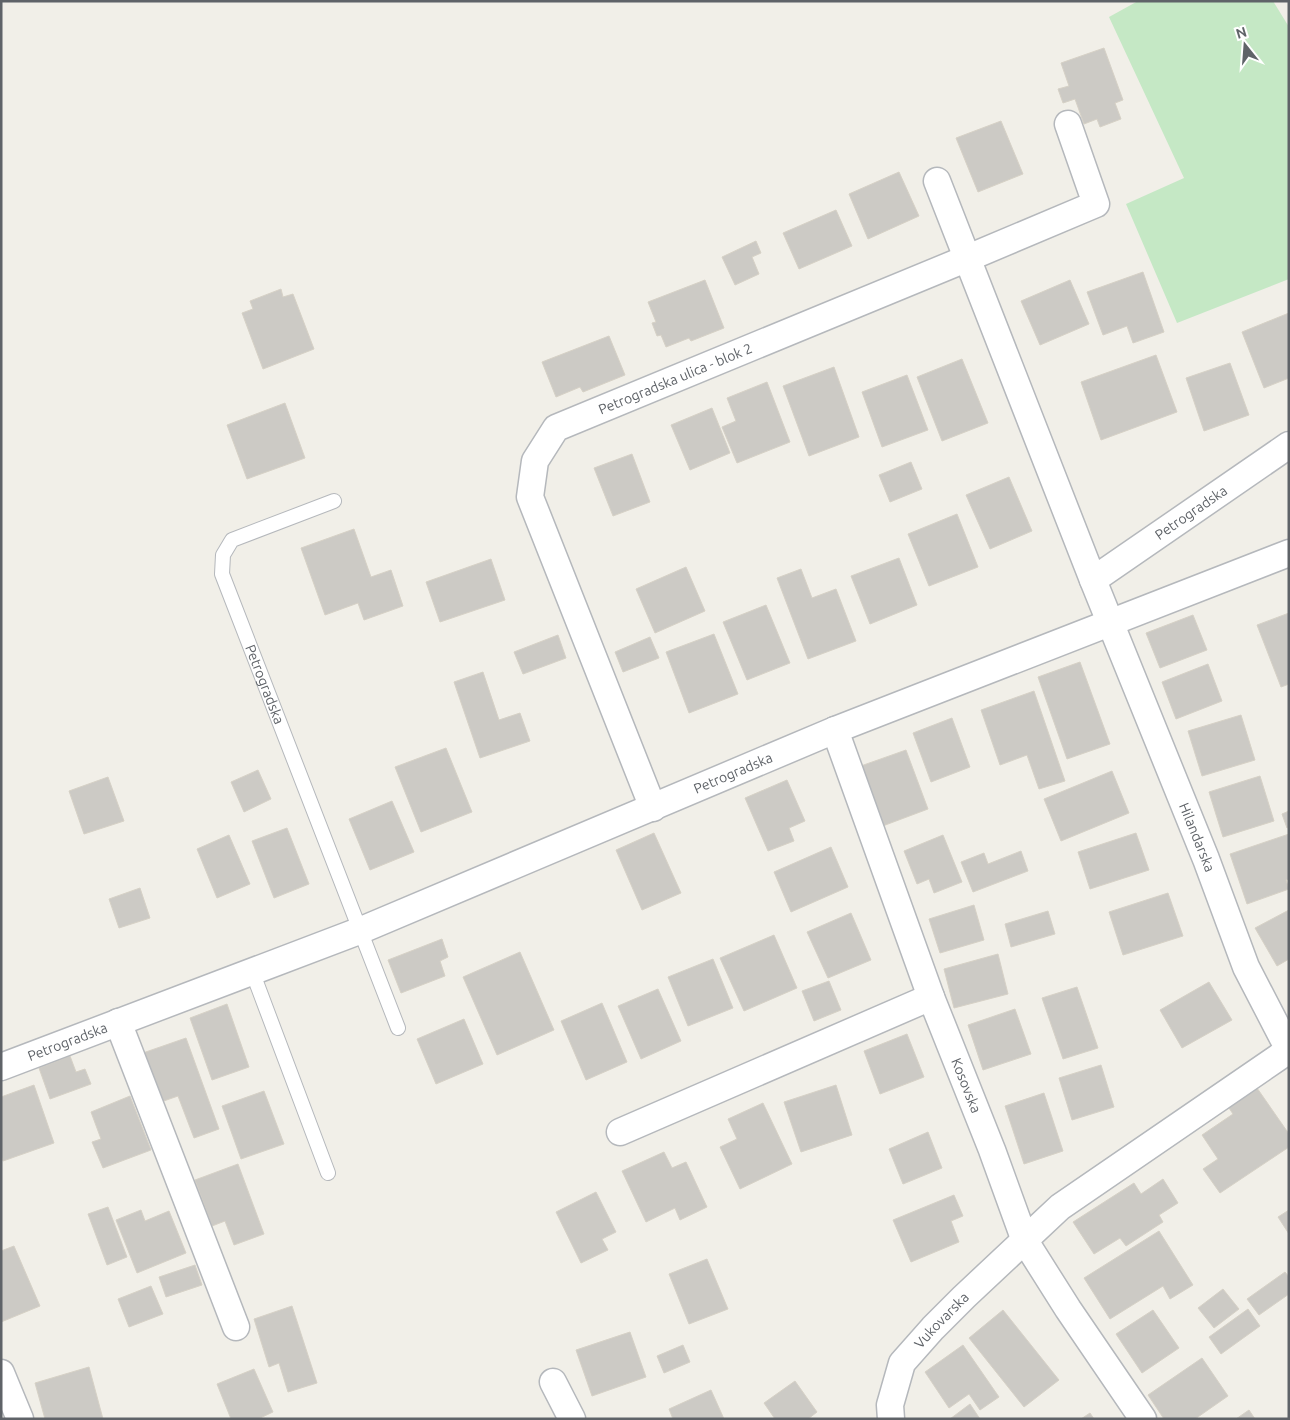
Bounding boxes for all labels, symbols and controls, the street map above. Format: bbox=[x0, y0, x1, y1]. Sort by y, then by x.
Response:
north arrow bbox=[1220, 20, 1270, 70]
text: N bbox=[1234, 23, 1249, 42]
street label: Petrogradska ulica - blok 2 bbox=[596, 340, 755, 418]
street label: Petrogradska bbox=[1152, 482, 1230, 543]
street label: Petrogradska bbox=[242, 642, 287, 726]
street label: Petrogradska bbox=[691, 749, 775, 797]
street label: Hilandarska bbox=[1176, 800, 1218, 874]
street label: Petrogradska bbox=[25, 1019, 109, 1064]
street label: Kosovska bbox=[948, 1056, 984, 1115]
street label: Vukovarska bbox=[911, 1289, 972, 1351]

